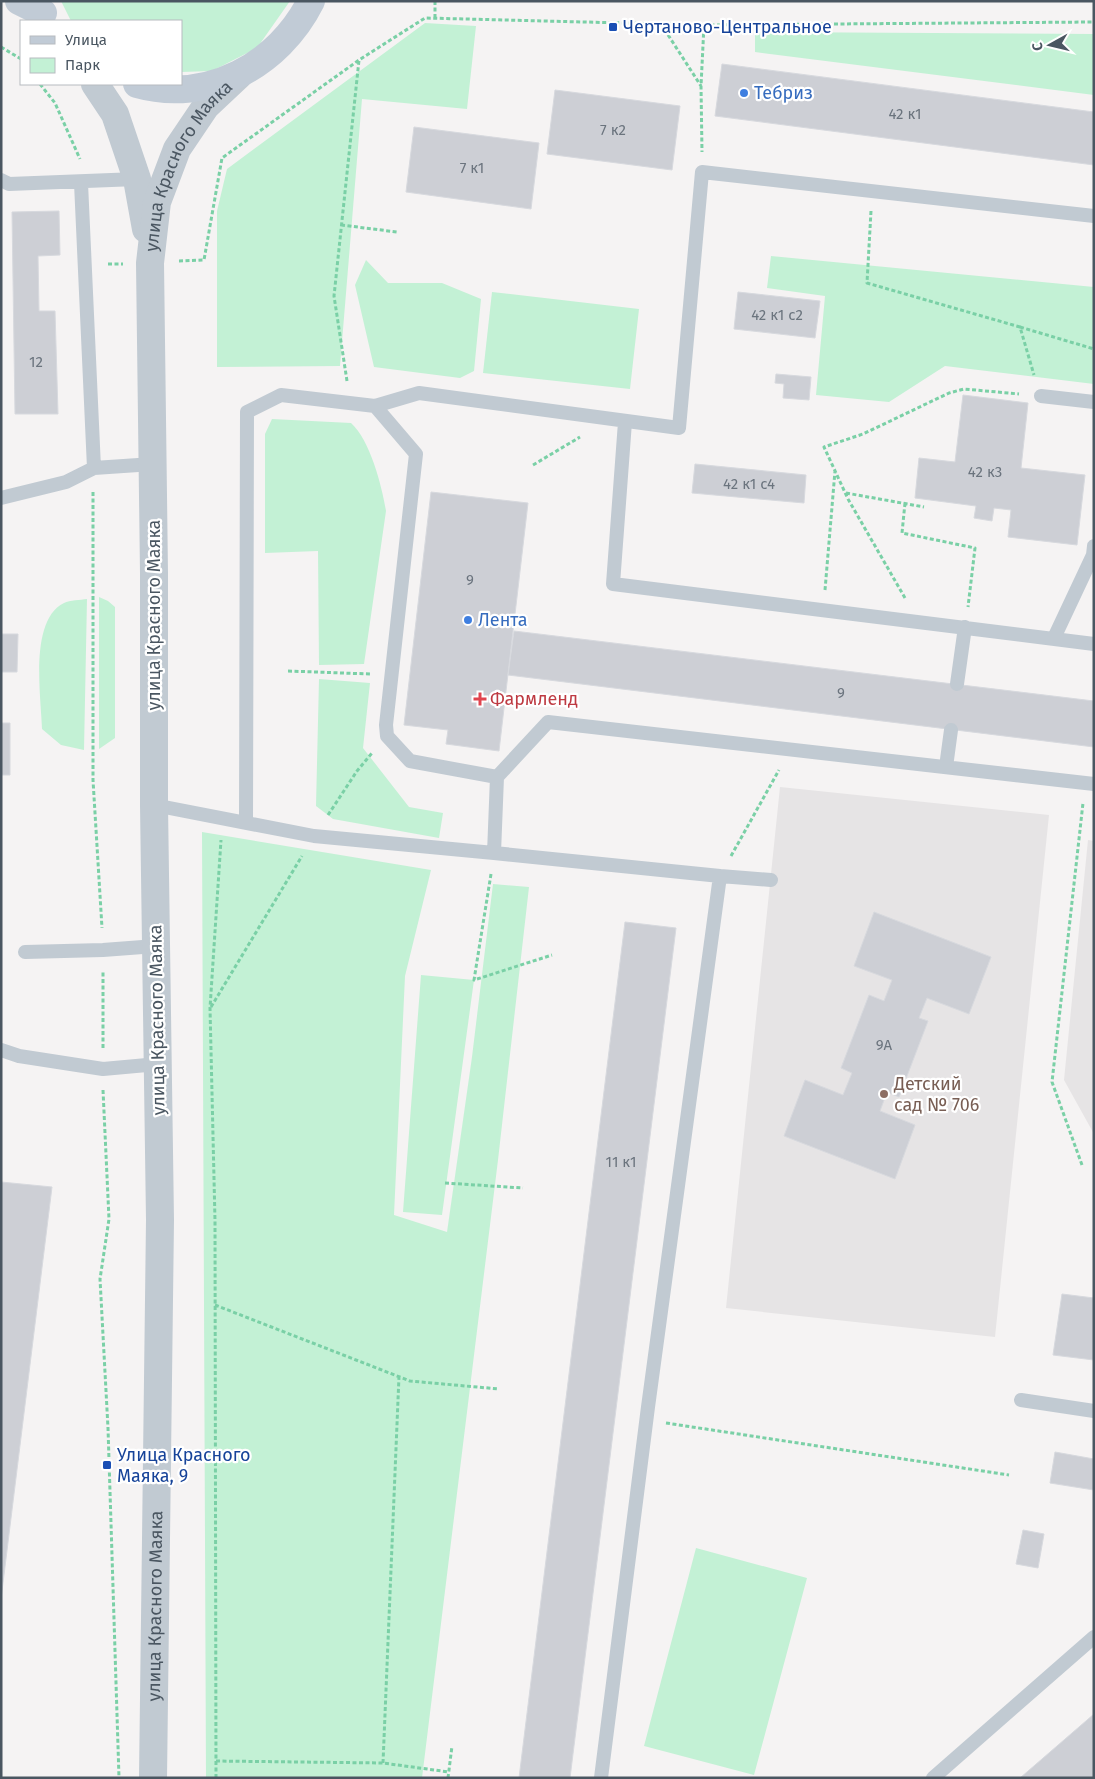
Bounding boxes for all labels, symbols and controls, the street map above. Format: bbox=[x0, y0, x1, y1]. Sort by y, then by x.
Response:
place label: Чертаново-Центральное bbox=[623, 16, 832, 38]
legend bbox=[20, 20, 182, 85]
north arrow bbox=[1025, 20, 1075, 70]
marker: Чертаново-Центральное bbox=[607, 21, 619, 33]
text: Улица bbox=[65, 31, 107, 49]
text: С bbox=[1029, 42, 1047, 52]
text: Парк bbox=[65, 56, 100, 74]
street label: улица Красного Маяка bbox=[140, 76, 237, 253]
place label: Тебриз bbox=[754, 82, 813, 104]
marker: Тебриз bbox=[738, 87, 750, 99]
house number: 42 к1 bbox=[888, 105, 922, 123]
house number: 7 к2 bbox=[600, 121, 626, 139]
house number: 7 к1 bbox=[460, 159, 484, 177]
house number: 42 к1 с2 bbox=[751, 306, 803, 324]
house number: 12 bbox=[29, 353, 43, 371]
house number: 42 к3 bbox=[968, 463, 1002, 481]
house number: 42 к1 с4 bbox=[723, 475, 775, 493]
street label: улица Красного Маяка bbox=[143, 520, 165, 710]
house number: 9 bbox=[466, 571, 474, 589]
place label: Лента bbox=[478, 609, 528, 631]
marker: Лента bbox=[462, 614, 474, 626]
house number: 9 bbox=[837, 684, 845, 702]
place label: Фармленд bbox=[490, 688, 578, 710]
marker: Фармленд bbox=[474, 693, 486, 705]
street label: улица Красного Маяка bbox=[144, 924, 170, 1116]
house number: 9А bbox=[876, 1036, 893, 1054]
place label: Детский сад № 706 bbox=[893, 1073, 979, 1116]
marker: Детский сад № 706 bbox=[878, 1088, 890, 1100]
house number: 11 к1 bbox=[606, 1153, 636, 1171]
place label: Улица Красного Маяка, 9 bbox=[117, 1444, 251, 1487]
marker: Улица Красного Маяка, 9 bbox=[101, 1459, 113, 1471]
street label: улица Красного Маяка bbox=[143, 1510, 167, 1702]

